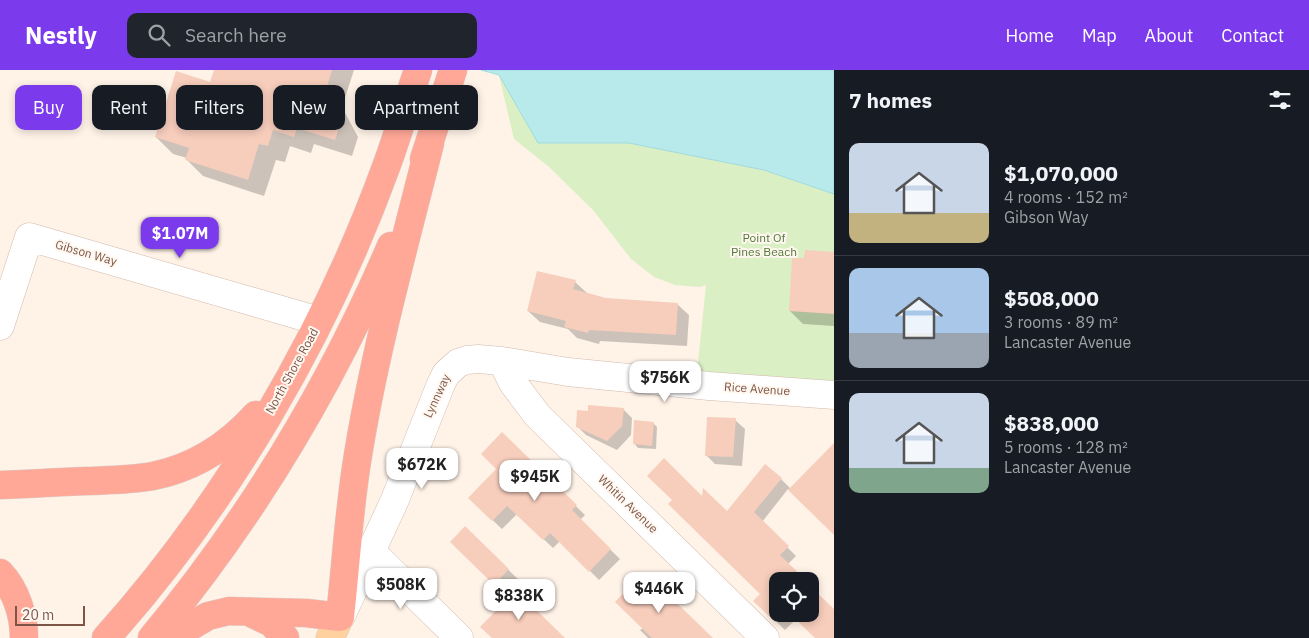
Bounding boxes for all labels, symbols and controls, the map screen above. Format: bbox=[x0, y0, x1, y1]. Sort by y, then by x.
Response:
search box bbox=[127, 13, 477, 58]
text: Nestly bbox=[25, 19, 97, 51]
icon: search bbox=[145, 21, 173, 49]
text: Search here bbox=[185, 23, 287, 47]
text: Home bbox=[1006, 24, 1054, 47]
text: Map bbox=[1082, 24, 1117, 47]
text: About bbox=[1145, 24, 1193, 47]
text: Contact bbox=[1221, 24, 1284, 47]
chip: Buy bbox=[15, 85, 82, 130]
chip: Rent bbox=[92, 85, 166, 130]
chip: Filters bbox=[176, 85, 263, 130]
chip: New bbox=[273, 85, 345, 130]
chip: Apartment bbox=[355, 85, 478, 130]
text: 7 homes bbox=[849, 86, 932, 114]
icon: filters bbox=[1266, 86, 1294, 114]
text: $1,070,000 bbox=[1004, 159, 1118, 187]
icon: home bbox=[889, 163, 949, 223]
text: 4 rooms · 152 m² bbox=[1004, 187, 1128, 207]
text: Gibson Way bbox=[1004, 207, 1089, 227]
pin: $1.07M bbox=[139, 216, 221, 259]
text: $1.07M bbox=[152, 223, 208, 243]
park label: Point Of Pines Beach bbox=[731, 230, 797, 259]
street label: Gibson Way bbox=[54, 237, 119, 268]
text: $508,000 bbox=[1004, 284, 1099, 312]
icon: home bbox=[889, 288, 949, 348]
text: 3 rooms · 89 m² bbox=[1004, 312, 1118, 332]
street label: North Shore Road bbox=[262, 325, 321, 416]
text: Lancaster Avenue bbox=[1004, 332, 1131, 352]
pin: $756K bbox=[630, 360, 700, 403]
text: $756K bbox=[640, 367, 690, 387]
street label: Lynnway bbox=[420, 372, 453, 420]
street label: Rice Avenue bbox=[724, 379, 791, 398]
text: $838,000 bbox=[1004, 409, 1099, 437]
icon: home bbox=[889, 413, 949, 473]
text: 5 rooms · 128 m² bbox=[1004, 437, 1128, 457]
pin: $672K bbox=[387, 448, 457, 490]
text: $672K bbox=[397, 454, 447, 474]
text: Lancaster Avenue bbox=[1004, 457, 1131, 477]
pin: $945K bbox=[500, 460, 570, 502]
text: $945K bbox=[510, 466, 560, 486]
street label: Whitin Avenue bbox=[595, 471, 662, 536]
pin: $508K bbox=[366, 568, 436, 610]
pin: $446K bbox=[624, 572, 694, 614]
map controls bbox=[769, 572, 819, 622]
button: locate bbox=[769, 572, 819, 622]
text: $508K bbox=[376, 574, 426, 594]
pin: $838K bbox=[484, 578, 554, 621]
text: $446K bbox=[634, 578, 684, 598]
text: $838K bbox=[494, 585, 544, 605]
scale bar bbox=[15, 603, 85, 626]
text: 20 m bbox=[22, 606, 54, 624]

